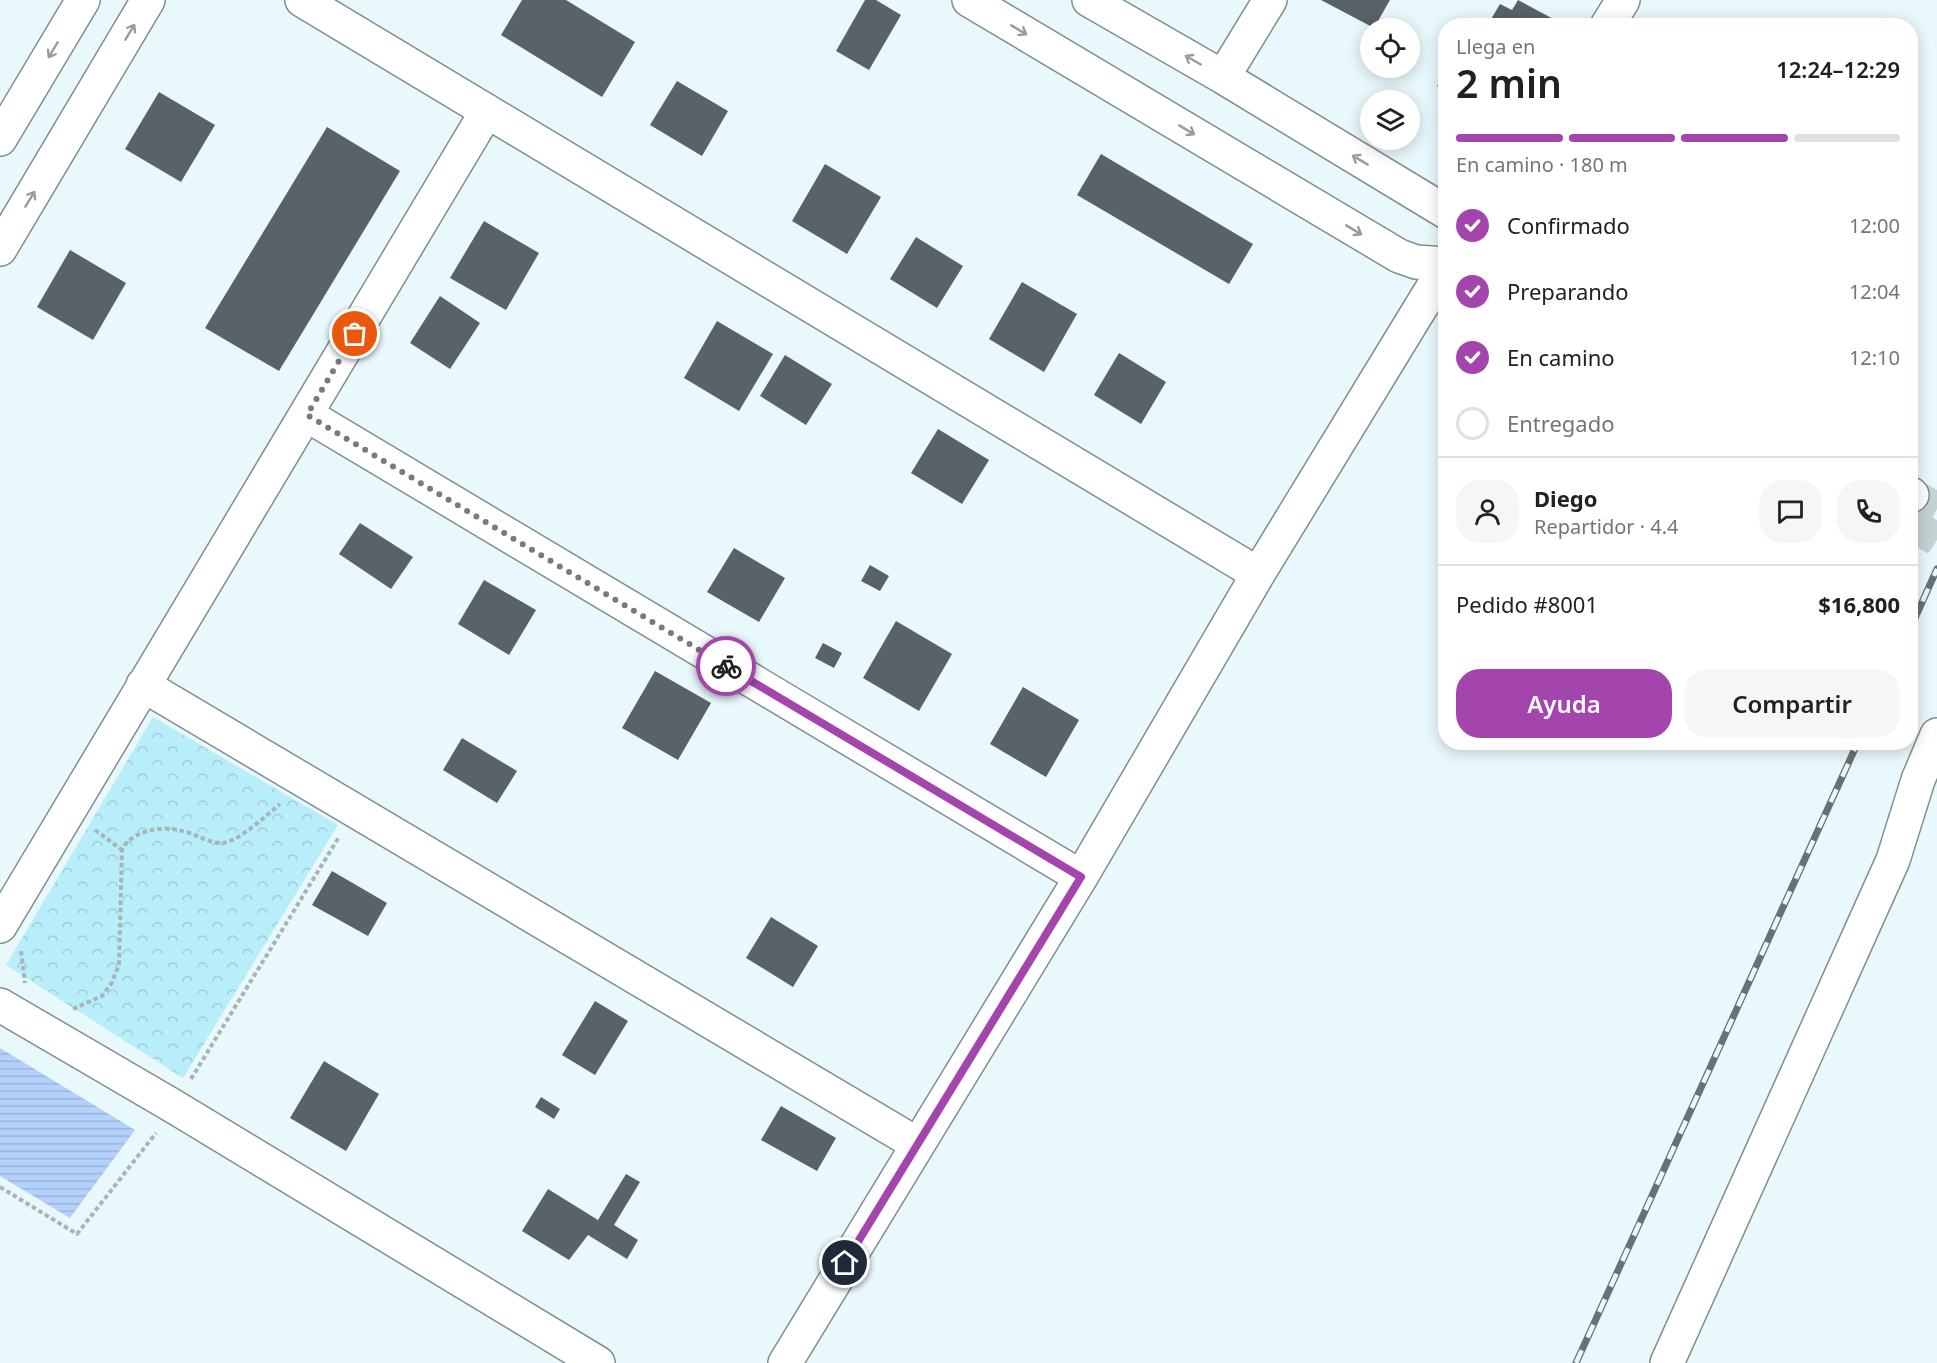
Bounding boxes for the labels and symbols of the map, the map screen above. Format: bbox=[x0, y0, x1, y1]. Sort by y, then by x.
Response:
one-way arrow bbox=[124, 24, 136, 41]
one-way arrow bbox=[1010, 25, 1028, 36]
one-way arrow bbox=[47, 41, 59, 58]
one-way arrow bbox=[1185, 53, 1202, 65]
one-way arrow bbox=[1178, 124, 1195, 136]
one-way arrow bbox=[1352, 154, 1369, 166]
one-way arrow bbox=[24, 191, 36, 208]
one-way arrow bbox=[1345, 224, 1362, 236]
pin bbox=[329, 308, 380, 359]
courier bbox=[696, 636, 756, 696]
pin bbox=[819, 1237, 870, 1288]

